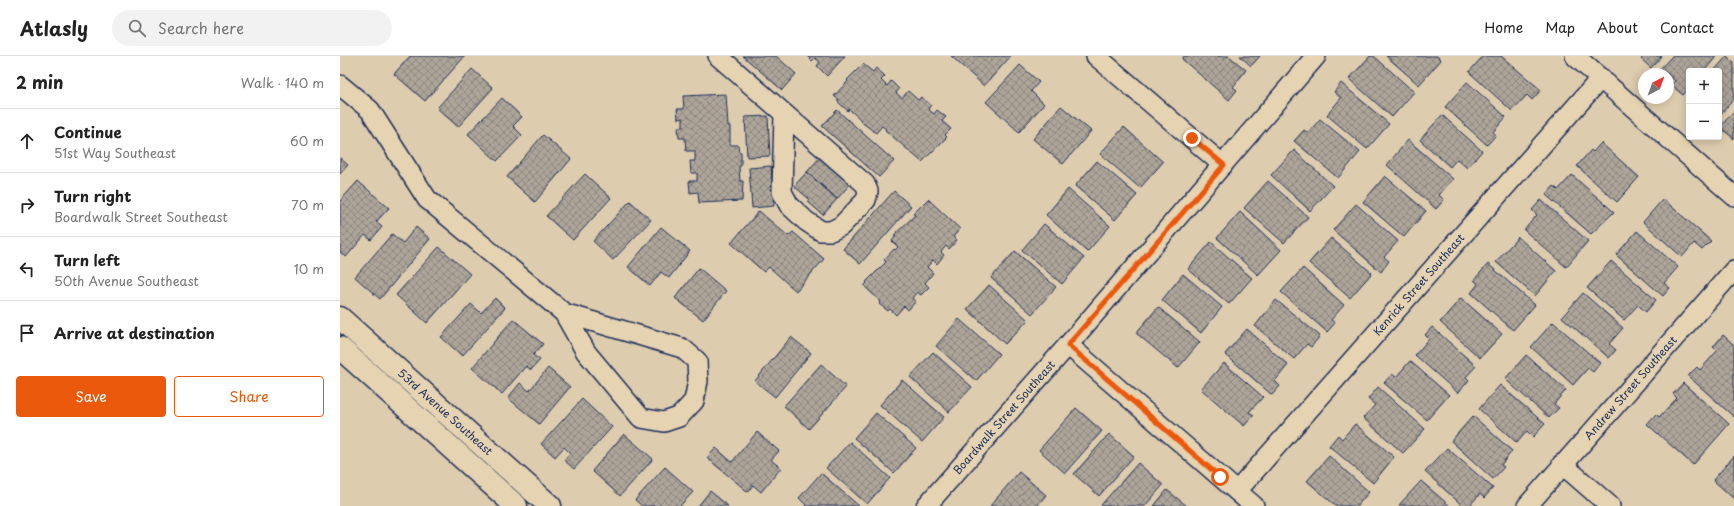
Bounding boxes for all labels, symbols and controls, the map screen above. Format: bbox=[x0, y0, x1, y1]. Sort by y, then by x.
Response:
search box bbox=[112, 10, 392, 46]
text: Atlasly bbox=[20, 14, 88, 42]
text: Search here bbox=[158, 16, 244, 39]
icon: search bbox=[126, 17, 148, 39]
text: Home bbox=[1484, 17, 1523, 38]
text: Map bbox=[1545, 17, 1575, 38]
text: About bbox=[1597, 17, 1638, 38]
text: Contact bbox=[1660, 17, 1714, 38]
north arrow bbox=[1638, 68, 1674, 104]
map controls bbox=[1686, 68, 1722, 140]
button: + bbox=[1686, 68, 1722, 104]
text: 2 min bbox=[16, 69, 63, 95]
text: Walk · 140 m bbox=[241, 73, 324, 92]
button: − bbox=[1686, 104, 1722, 140]
text: Continue bbox=[54, 120, 122, 143]
route end bbox=[1183, 129, 1201, 147]
icon: ahead bbox=[16, 130, 38, 152]
text: 60 m bbox=[290, 131, 324, 150]
text: 51st Way Southeast bbox=[54, 143, 176, 162]
text: Turn right bbox=[54, 184, 131, 207]
icon: right bbox=[16, 194, 38, 216]
text: 70 m bbox=[291, 195, 324, 214]
text: Boardwalk Street Southeast bbox=[54, 207, 228, 226]
street label: Kenrick Street Southeast bbox=[1369, 229, 1469, 339]
text: Turn left bbox=[54, 248, 120, 271]
icon: left bbox=[16, 258, 38, 280]
text: 10 m bbox=[294, 259, 324, 278]
text: 50th Avenue Southeast bbox=[54, 271, 199, 290]
text: Arrive at destination bbox=[54, 321, 215, 344]
icon: arrive bbox=[16, 322, 38, 344]
street label: Andrew Street Southeast bbox=[1580, 331, 1681, 443]
street label: Boardwalk Street Southeast bbox=[949, 356, 1059, 478]
street label: 53rd Avenue Southeast bbox=[394, 364, 497, 459]
button: Save bbox=[16, 376, 166, 417]
button: Share bbox=[174, 376, 324, 417]
route start bbox=[1211, 468, 1229, 486]

